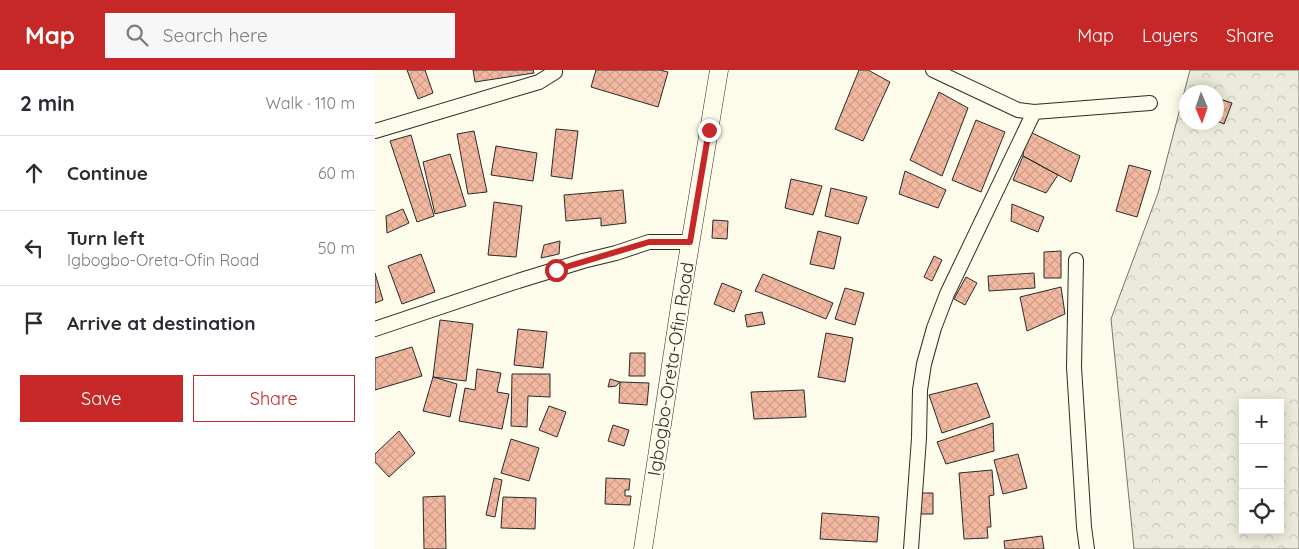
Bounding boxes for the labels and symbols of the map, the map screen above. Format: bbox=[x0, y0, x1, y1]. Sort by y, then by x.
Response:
north arrow bbox=[1179, 85, 1224, 130]
route end bbox=[698, 119, 721, 142]
route start bbox=[545, 259, 568, 282]
street label: Igbogbo-Oreta-Ofin Road bbox=[642, 260, 699, 477]

